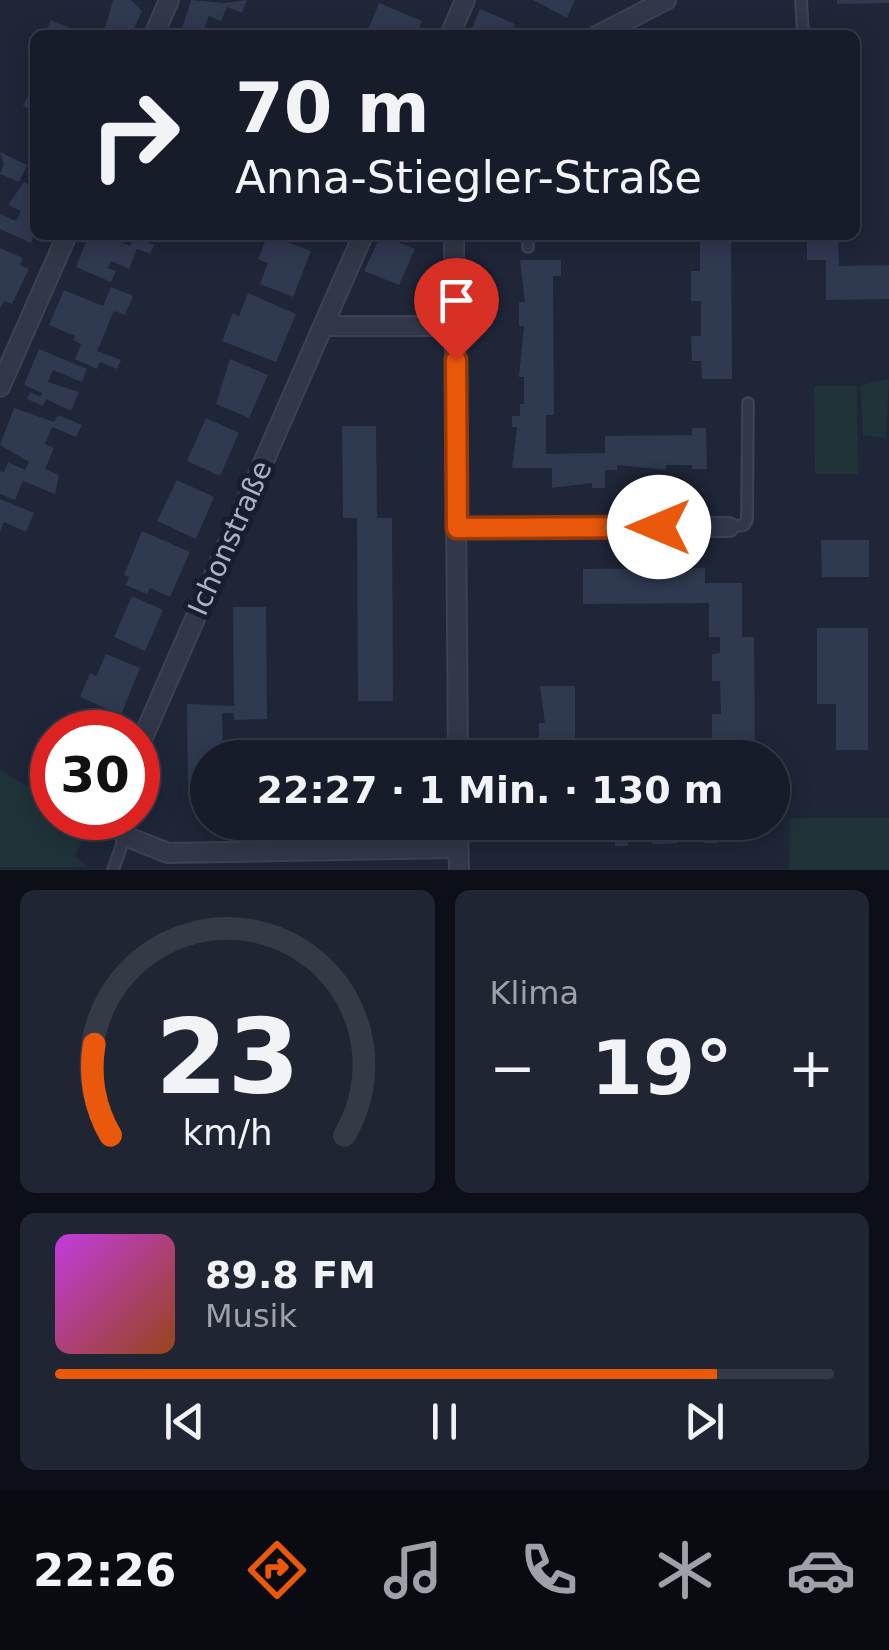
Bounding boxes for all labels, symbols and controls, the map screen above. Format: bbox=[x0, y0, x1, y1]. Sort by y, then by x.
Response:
text: 70 m bbox=[235, 67, 430, 149]
icon: right bbox=[70, 70, 200, 200]
text: Anna-Stiegler-Straße bbox=[235, 151, 702, 204]
pin bbox=[414, 258, 499, 361]
icon: arrive bbox=[429, 273, 484, 328]
street label: Ichonstraße bbox=[181, 456, 279, 620]
position arrow bbox=[607, 475, 711, 579]
speed limit sign: 30 bbox=[30, 710, 160, 840]
text: 22:27 · 1 Min. · 130 m bbox=[257, 768, 723, 812]
text: Klima bbox=[490, 974, 579, 1012]
text: 23 bbox=[155, 996, 300, 1118]
text: 19° bbox=[591, 1024, 733, 1112]
text: − bbox=[490, 1036, 536, 1100]
text: + bbox=[788, 1036, 834, 1100]
text: km/h bbox=[182, 1112, 272, 1153]
text: 89.8 FM bbox=[205, 1253, 376, 1297]
text: Musik bbox=[205, 1297, 297, 1335]
icon: previous bbox=[157, 1394, 212, 1449]
icon: pause bbox=[417, 1394, 472, 1449]
icon: next bbox=[677, 1394, 732, 1449]
icon: directions bbox=[242, 1535, 312, 1605]
icon: music bbox=[378, 1535, 448, 1605]
icon: phone bbox=[514, 1535, 584, 1605]
icon: climate bbox=[650, 1535, 720, 1605]
icon: car bbox=[786, 1535, 856, 1605]
text: 22:26 bbox=[33, 1544, 176, 1597]

